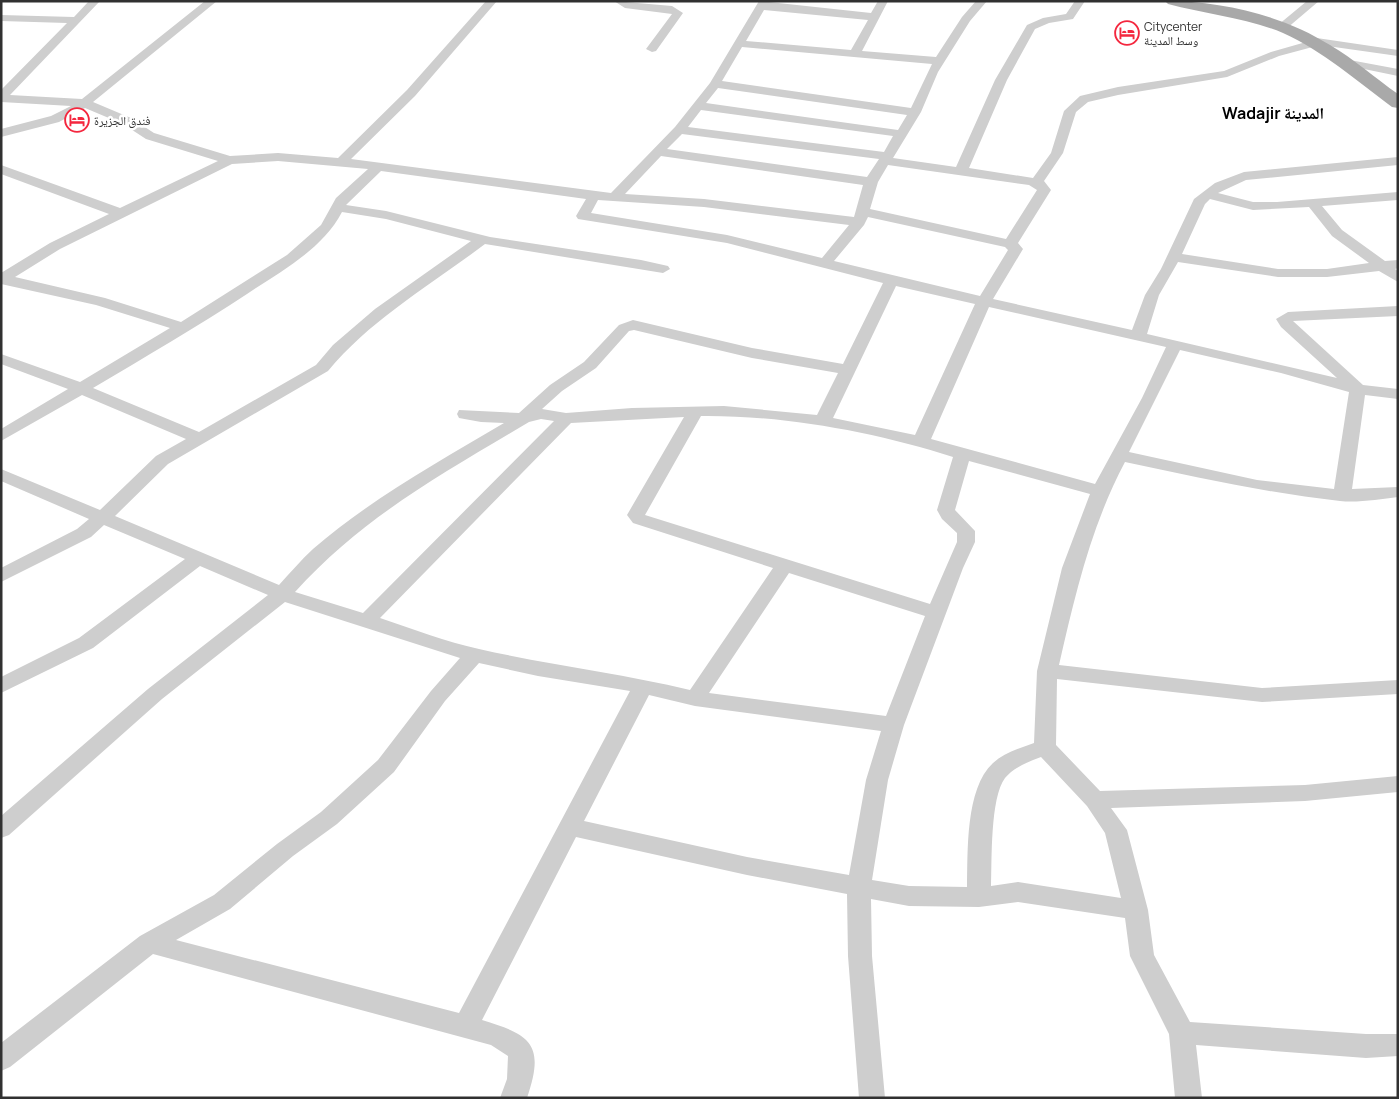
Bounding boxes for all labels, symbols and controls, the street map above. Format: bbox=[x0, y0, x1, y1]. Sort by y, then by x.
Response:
place label: Citycenter وسط المدينة bbox=[1144, 18, 1203, 49]
hotel icon: Citycenter وسط المدينة bbox=[1114, 20, 1140, 46]
district label: Wadajir المدينة bbox=[1222, 102, 1324, 124]
hotel icon: فندق الجزيرة bbox=[64, 107, 90, 133]
place label: فندق الجزيرة bbox=[94, 112, 151, 129]

